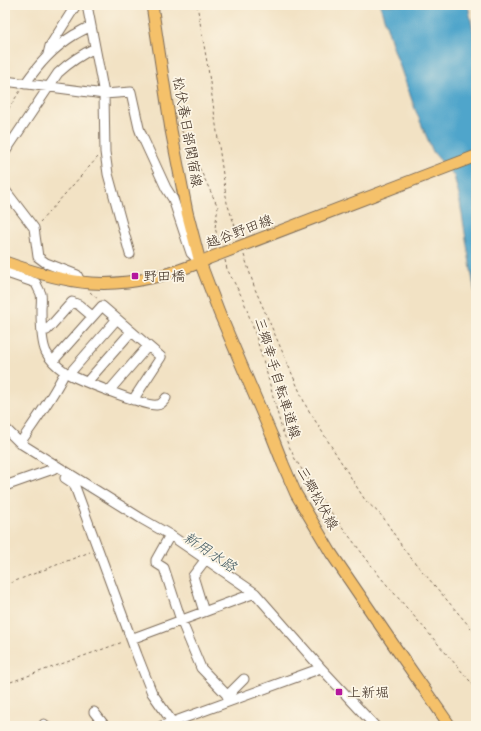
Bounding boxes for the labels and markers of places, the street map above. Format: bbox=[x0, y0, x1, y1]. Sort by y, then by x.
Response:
place label: 野田橋 bbox=[143, 265, 185, 286]
marker: 野田橋 bbox=[130, 271, 140, 281]
place label: 上新堀 bbox=[347, 681, 389, 702]
marker: 上新堀 bbox=[334, 687, 344, 697]

